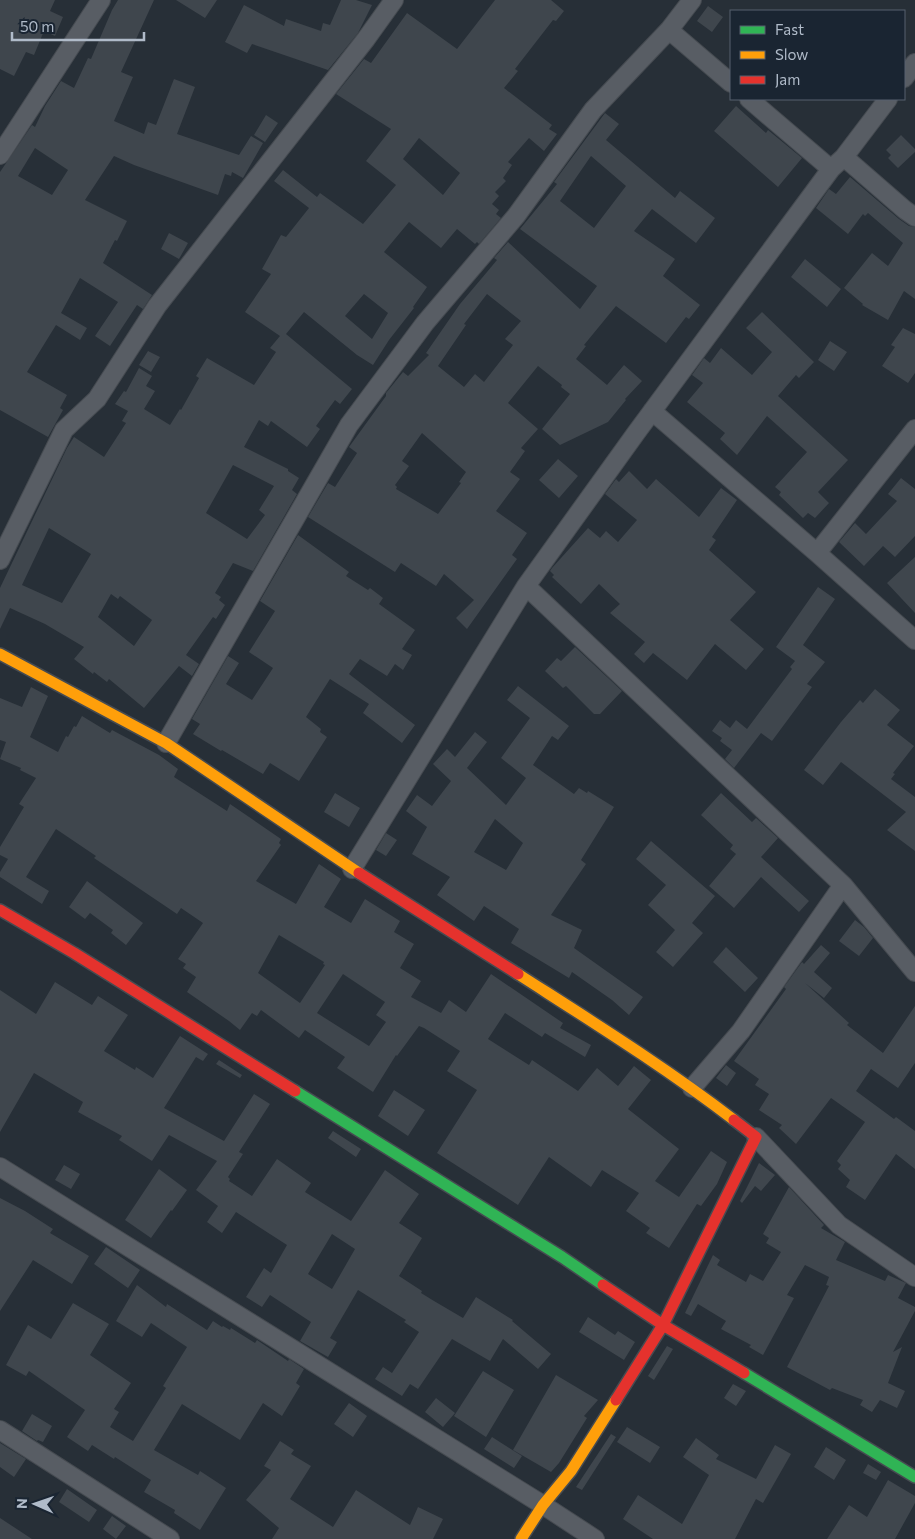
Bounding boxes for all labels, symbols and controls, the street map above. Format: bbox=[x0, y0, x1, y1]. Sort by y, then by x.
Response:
scale bar bbox=[12, 10, 145, 42]
legend bbox=[730, 10, 905, 100]
text: 50 m bbox=[20, 17, 54, 35]
text: Fast bbox=[775, 20, 804, 38]
text: Slow bbox=[775, 45, 808, 63]
text: Jam bbox=[775, 70, 800, 88]
north arrow bbox=[10, 1479, 60, 1529]
text: N bbox=[13, 1498, 30, 1509]

